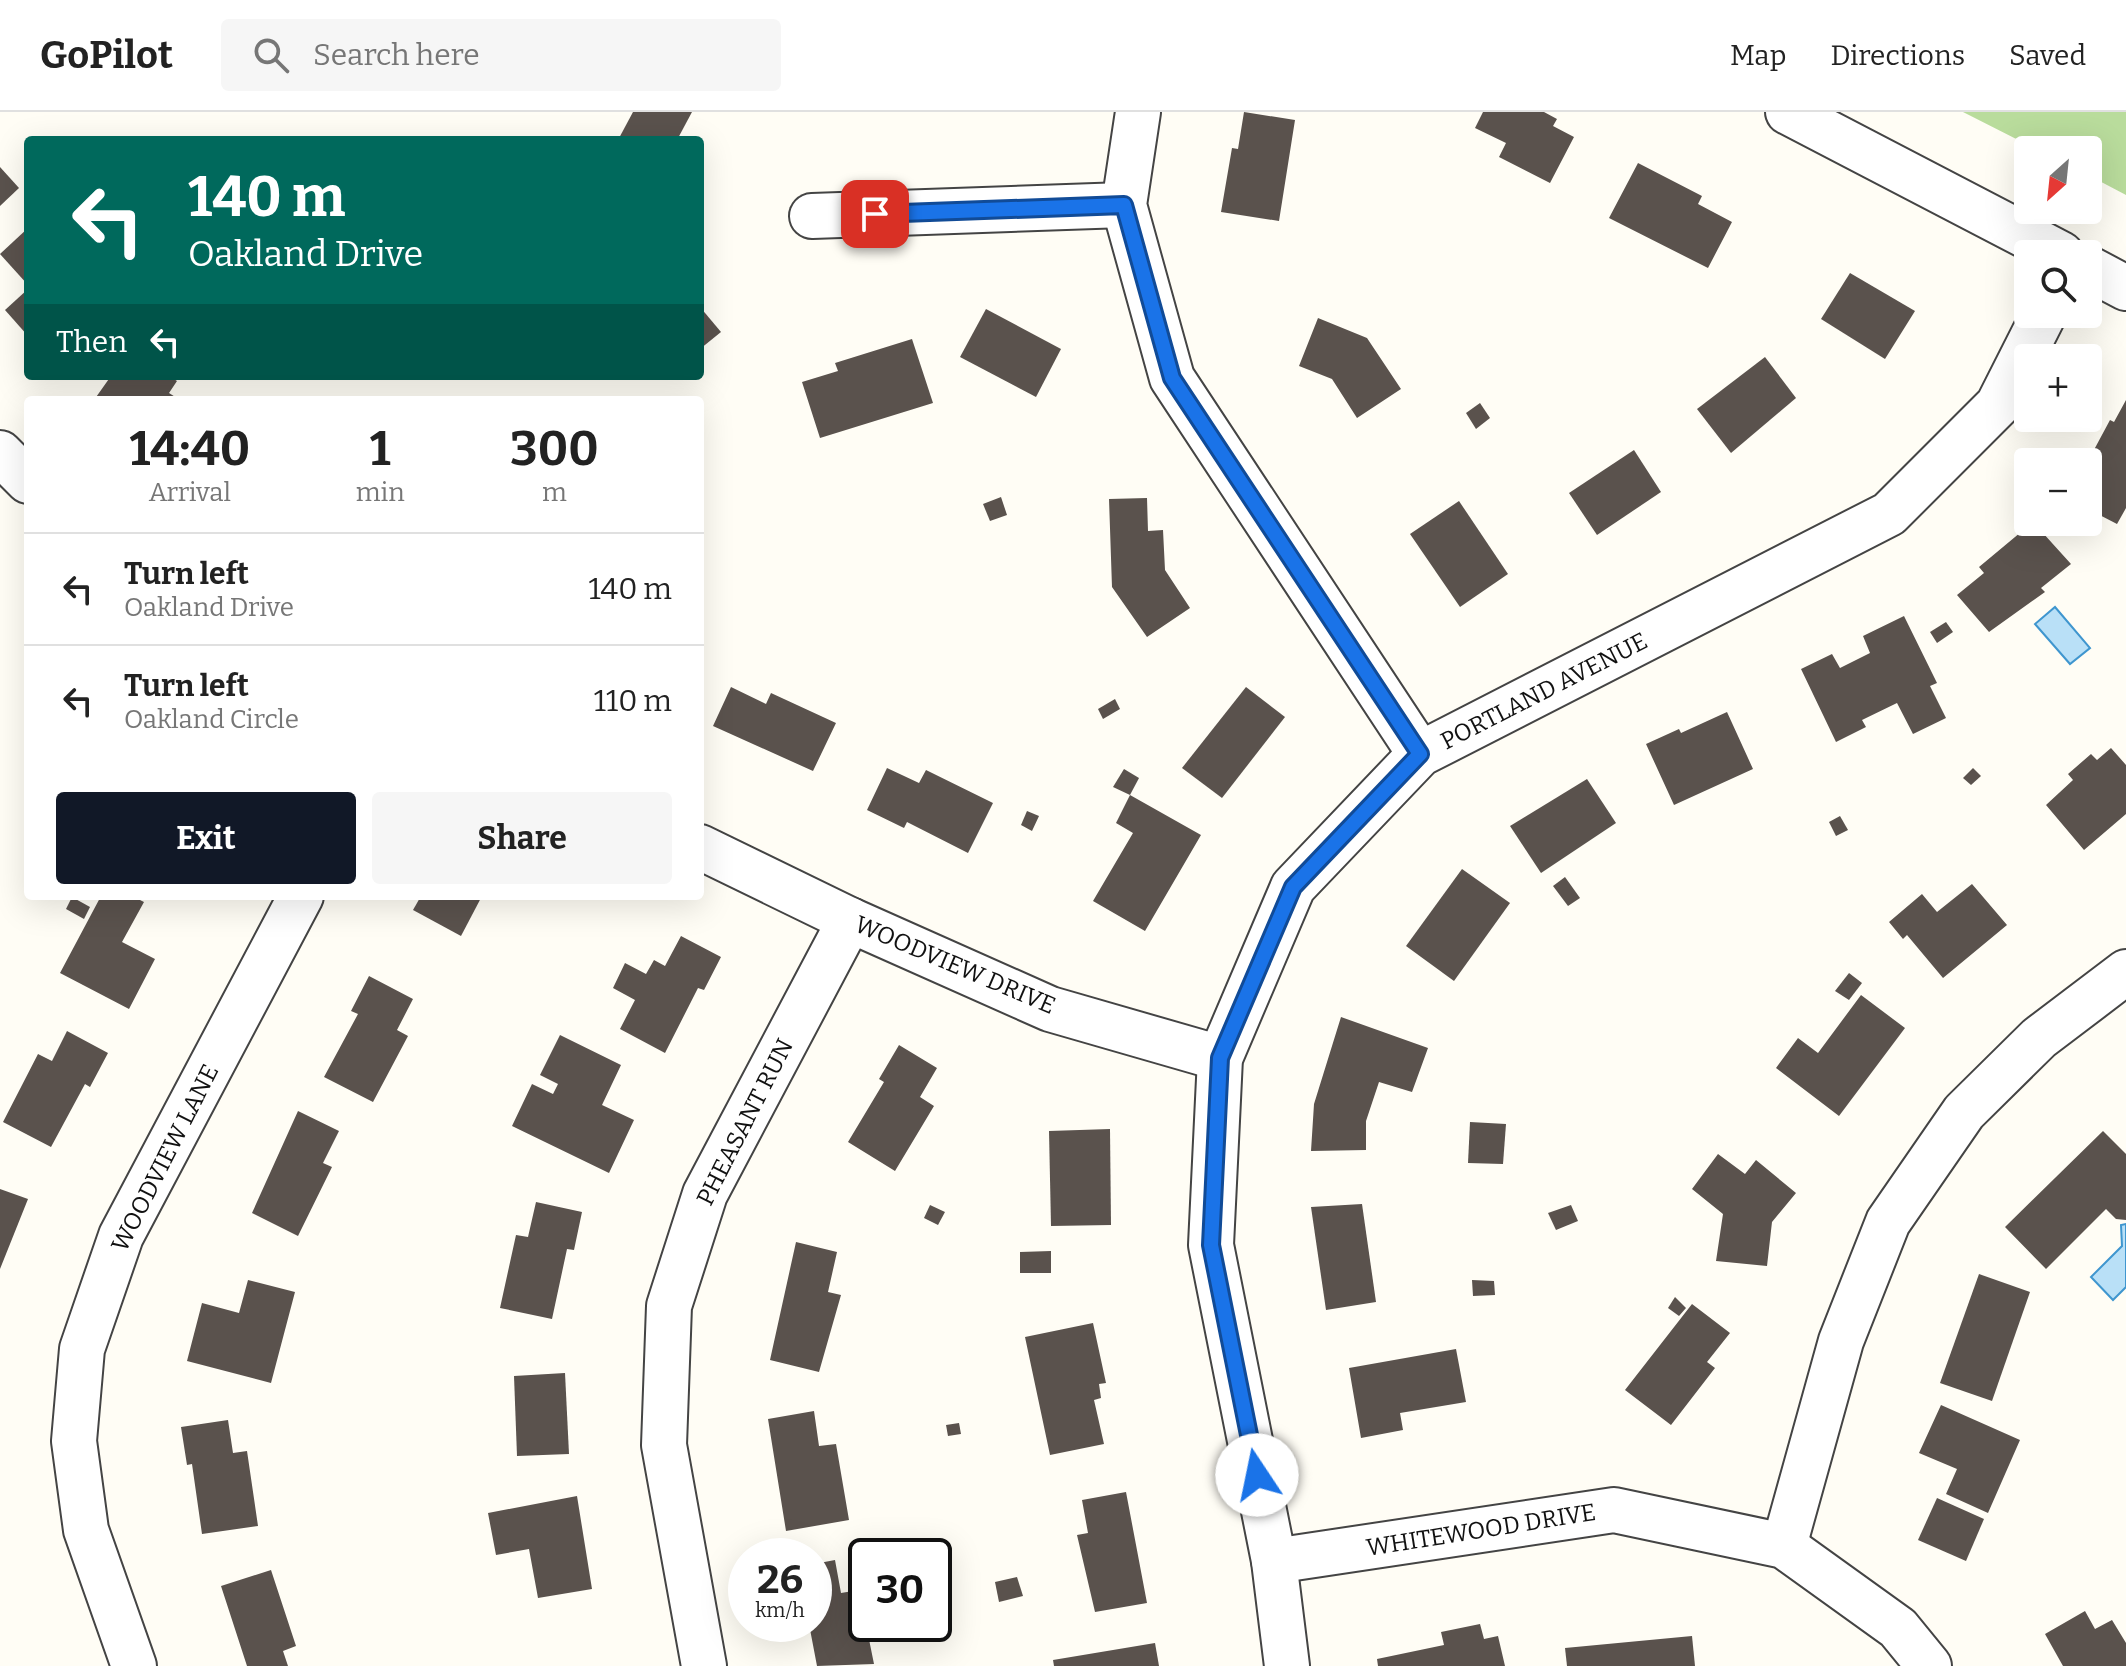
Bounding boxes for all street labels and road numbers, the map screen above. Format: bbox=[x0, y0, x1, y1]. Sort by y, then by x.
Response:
street label: PORTLAND AVENUE bbox=[1436, 627, 1652, 755]
street label: WOODVIEW DRIVE bbox=[851, 910, 1059, 1020]
street label: PHEASANT RUN bbox=[691, 1034, 799, 1210]
street label: WOODVIEW LANE bbox=[106, 1060, 224, 1256]
street label: WHITEWOOD DRIVE bbox=[1364, 1498, 1598, 1562]

